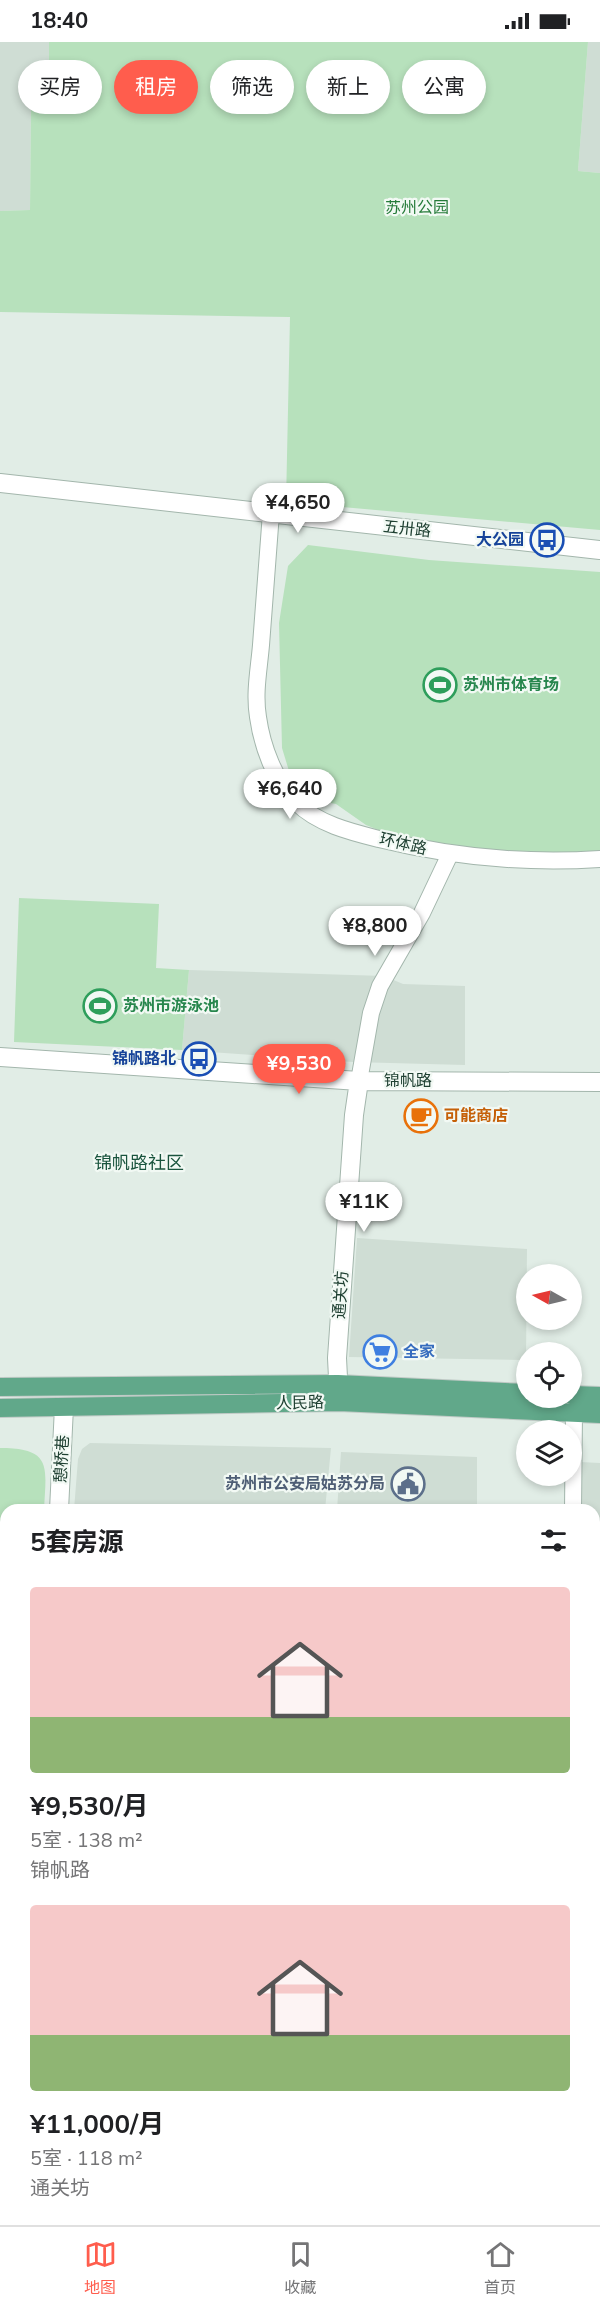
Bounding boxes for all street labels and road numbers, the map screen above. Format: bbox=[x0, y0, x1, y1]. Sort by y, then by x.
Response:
street label: 五卅路 bbox=[382, 516, 432, 542]
street label: 环体路 bbox=[377, 828, 429, 860]
street label: 锦帆路 bbox=[384, 1070, 432, 1092]
street label: 通关坊 bbox=[328, 1270, 354, 1320]
street label: 人民路 bbox=[276, 1392, 324, 1414]
street label: 憩桥巷 bbox=[50, 1434, 74, 1484]

